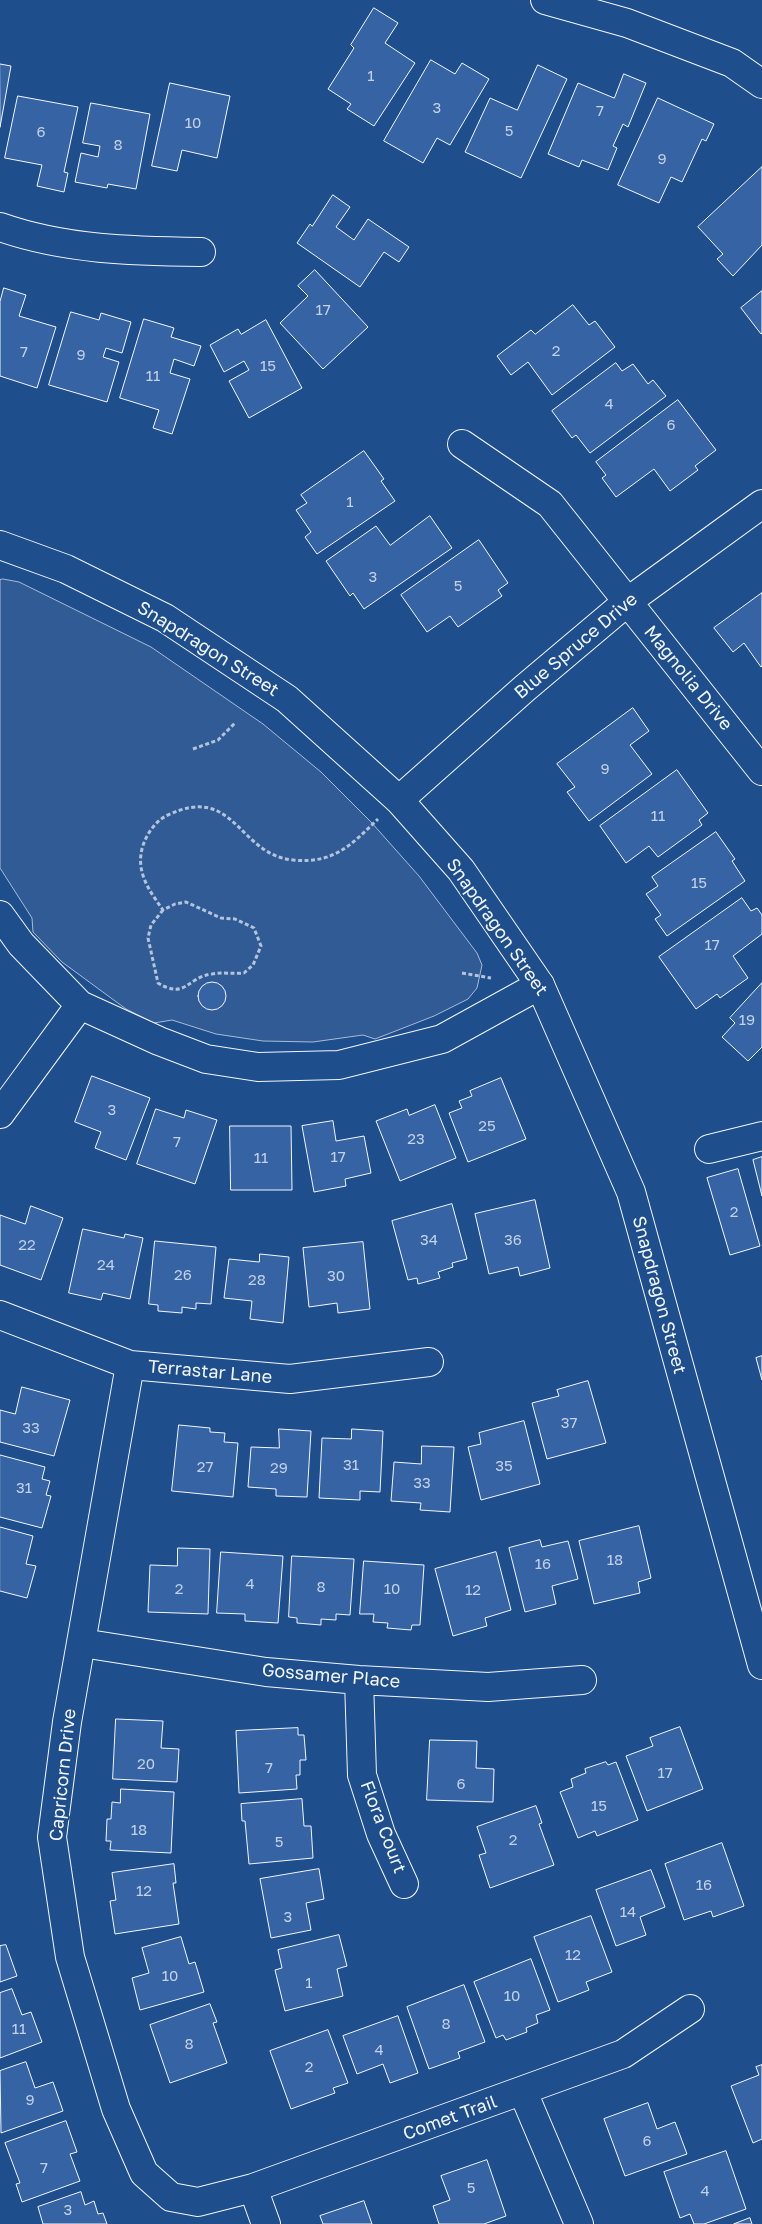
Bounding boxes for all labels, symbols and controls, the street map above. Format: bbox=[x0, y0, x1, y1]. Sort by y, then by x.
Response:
house number: 1 bbox=[367, 67, 375, 85]
house number: 3 bbox=[433, 99, 441, 117]
house number: 7 bbox=[596, 102, 604, 120]
house number: 10 bbox=[185, 114, 201, 132]
house number: 5 bbox=[505, 122, 513, 140]
house number: 6 bbox=[36, 123, 46, 141]
house number: 8 bbox=[113, 136, 123, 154]
house number: 9 bbox=[657, 150, 667, 168]
house number: 17 bbox=[315, 301, 331, 319]
house number: 2 bbox=[552, 342, 560, 360]
house number: 7 bbox=[20, 343, 28, 361]
house number: 9 bbox=[76, 346, 86, 364]
house number: 15 bbox=[260, 357, 276, 375]
house number: 11 bbox=[146, 367, 160, 385]
house number: 4 bbox=[604, 395, 614, 413]
house number: 6 bbox=[666, 416, 676, 434]
house number: 1 bbox=[346, 493, 354, 511]
house number: 3 bbox=[369, 568, 377, 586]
house number: 5 bbox=[454, 577, 462, 595]
street label: Blue Spruce Drive bbox=[510, 588, 642, 704]
street label: Snapdragon Street bbox=[133, 597, 283, 701]
street label: Magnolia Drive bbox=[639, 621, 737, 735]
house number: 9 bbox=[600, 760, 610, 778]
house number: 11 bbox=[651, 807, 665, 825]
street label: Snapdragon Street bbox=[442, 854, 552, 1000]
house number: 15 bbox=[691, 874, 707, 892]
house number: 17 bbox=[704, 936, 720, 954]
house number: 19 bbox=[739, 1011, 755, 1029]
house number: 3 bbox=[108, 1101, 116, 1119]
house number: 25 bbox=[478, 1117, 496, 1135]
house number: 23 bbox=[407, 1130, 425, 1148]
house number: 7 bbox=[173, 1133, 181, 1151]
house number: 17 bbox=[330, 1148, 346, 1166]
house number: 11 bbox=[254, 1149, 268, 1167]
house number: 2 bbox=[730, 1203, 738, 1221]
street label: Snapdragon Street bbox=[628, 1214, 690, 1376]
house number: 34 bbox=[420, 1231, 438, 1249]
house number: 36 bbox=[504, 1231, 522, 1249]
house number: 22 bbox=[18, 1236, 36, 1254]
house number: 24 bbox=[97, 1256, 115, 1274]
house number: 26 bbox=[174, 1266, 192, 1284]
house number: 30 bbox=[327, 1267, 345, 1285]
house number: 28 bbox=[248, 1271, 266, 1289]
street label: Terrastar Lane bbox=[147, 1356, 273, 1388]
house number: 37 bbox=[561, 1414, 577, 1432]
house number: 33 bbox=[22, 1419, 40, 1437]
house number: 31 bbox=[343, 1456, 359, 1474]
house number: 35 bbox=[495, 1457, 513, 1475]
house number: 27 bbox=[197, 1458, 213, 1476]
house number: 29 bbox=[270, 1459, 288, 1477]
house number: 33 bbox=[413, 1474, 431, 1492]
house number: 31 bbox=[16, 1479, 32, 1497]
house number: 18 bbox=[607, 1551, 623, 1569]
house number: 16 bbox=[535, 1555, 551, 1573]
house number: 4 bbox=[245, 1575, 255, 1593]
house number: 8 bbox=[316, 1578, 326, 1596]
house number: 2 bbox=[175, 1580, 183, 1598]
house number: 10 bbox=[384, 1580, 400, 1598]
house number: 12 bbox=[465, 1581, 481, 1599]
street label: Gossamer Place bbox=[261, 1659, 401, 1693]
street label: Capricorn Drive bbox=[45, 1708, 81, 1842]
house number: 20 bbox=[137, 1755, 155, 1773]
house number: 7 bbox=[265, 1759, 273, 1777]
house number: 17 bbox=[657, 1764, 673, 1782]
house number: 6 bbox=[456, 1775, 466, 1793]
street label: Flora Court bbox=[356, 1778, 410, 1876]
house number: 15 bbox=[591, 1797, 607, 1815]
house number: 18 bbox=[131, 1821, 147, 1839]
house number: 2 bbox=[509, 1831, 517, 1849]
house number: 5 bbox=[275, 1833, 283, 1851]
house number: 16 bbox=[696, 1876, 712, 1894]
house number: 12 bbox=[136, 1882, 152, 1900]
house number: 14 bbox=[620, 1903, 636, 1921]
house number: 3 bbox=[284, 1908, 292, 1926]
house number: 12 bbox=[565, 1946, 581, 1964]
house number: 10 bbox=[162, 1967, 178, 1985]
house number: 1 bbox=[305, 1974, 313, 1992]
house number: 10 bbox=[504, 1987, 520, 2005]
house number: 8 bbox=[441, 2015, 451, 2033]
house number: 11 bbox=[12, 2020, 26, 2038]
house number: 8 bbox=[184, 2035, 194, 2053]
house number: 4 bbox=[374, 2041, 384, 2059]
house number: 2 bbox=[305, 2058, 313, 2076]
house number: 9 bbox=[25, 2091, 35, 2109]
street label: Comet Trail bbox=[400, 2091, 500, 2145]
house number: 6 bbox=[642, 2132, 652, 2150]
house number: 7 bbox=[40, 2159, 48, 2177]
house number: 5 bbox=[467, 2179, 475, 2197]
house number: 4 bbox=[700, 2182, 710, 2200]
house number: 3 bbox=[64, 2201, 72, 2219]

